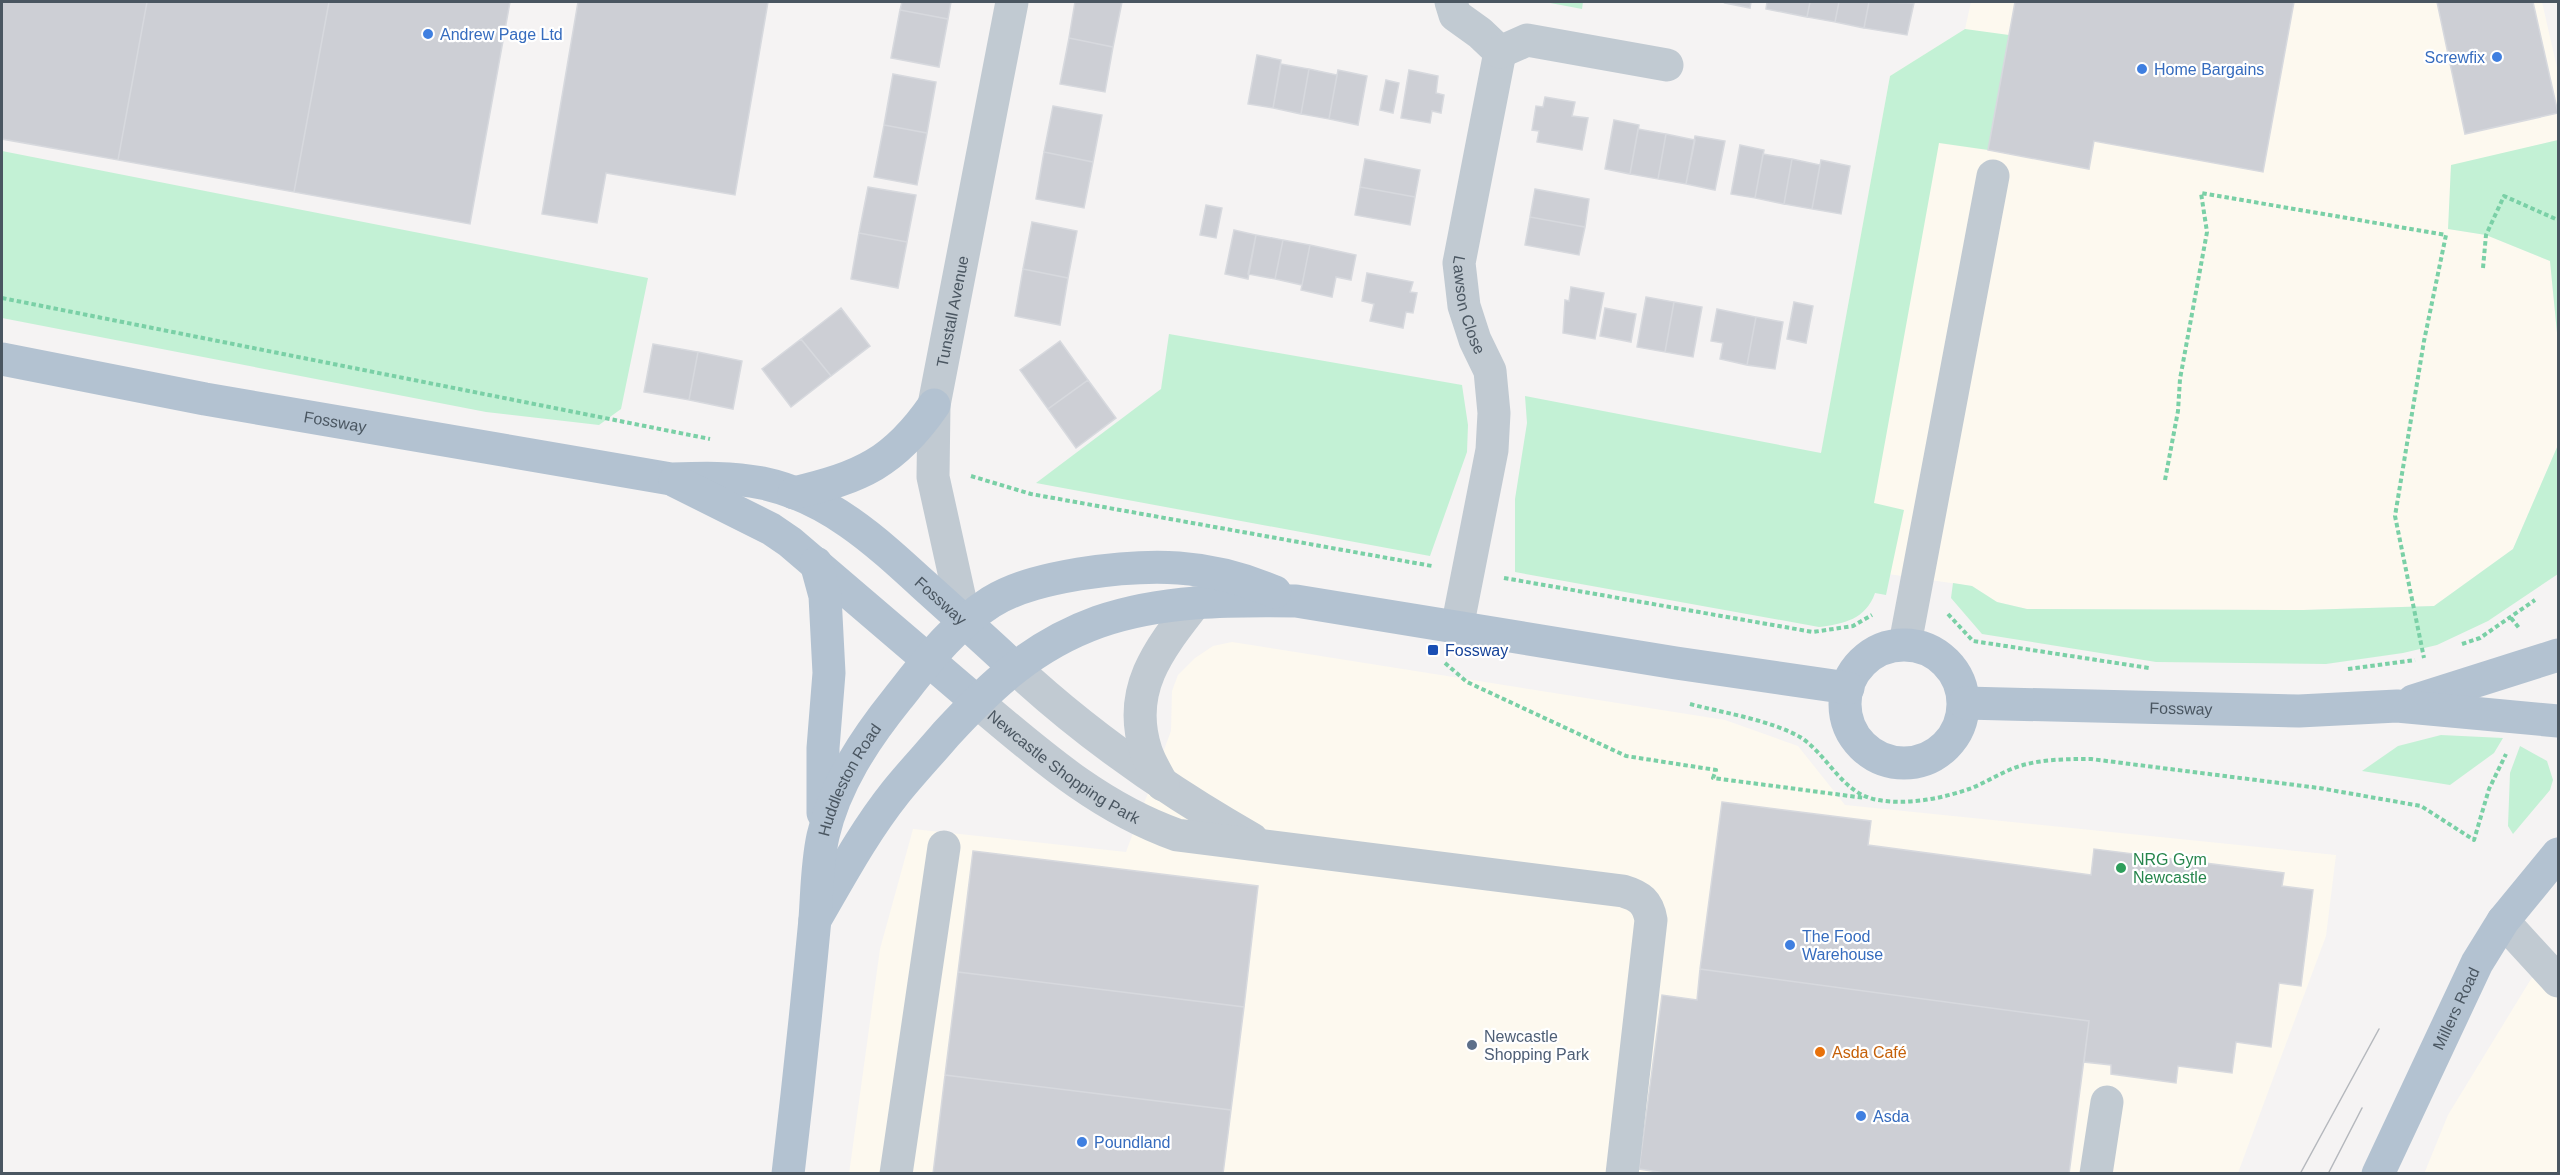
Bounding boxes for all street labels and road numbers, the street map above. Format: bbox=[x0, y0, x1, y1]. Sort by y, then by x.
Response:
street label: Tunstall Avenue bbox=[934, 254, 972, 368]
street label: Lawson Close bbox=[1450, 254, 1488, 357]
street label: Fossway bbox=[303, 408, 368, 436]
street label: Fossway bbox=[912, 573, 970, 628]
street label: Fossway bbox=[2149, 699, 2213, 718]
street label: Newcastle Shopping Park bbox=[984, 707, 1143, 827]
street label: Huddleston Road bbox=[815, 721, 884, 838]
street label: Millers Road bbox=[2430, 965, 2483, 1052]

